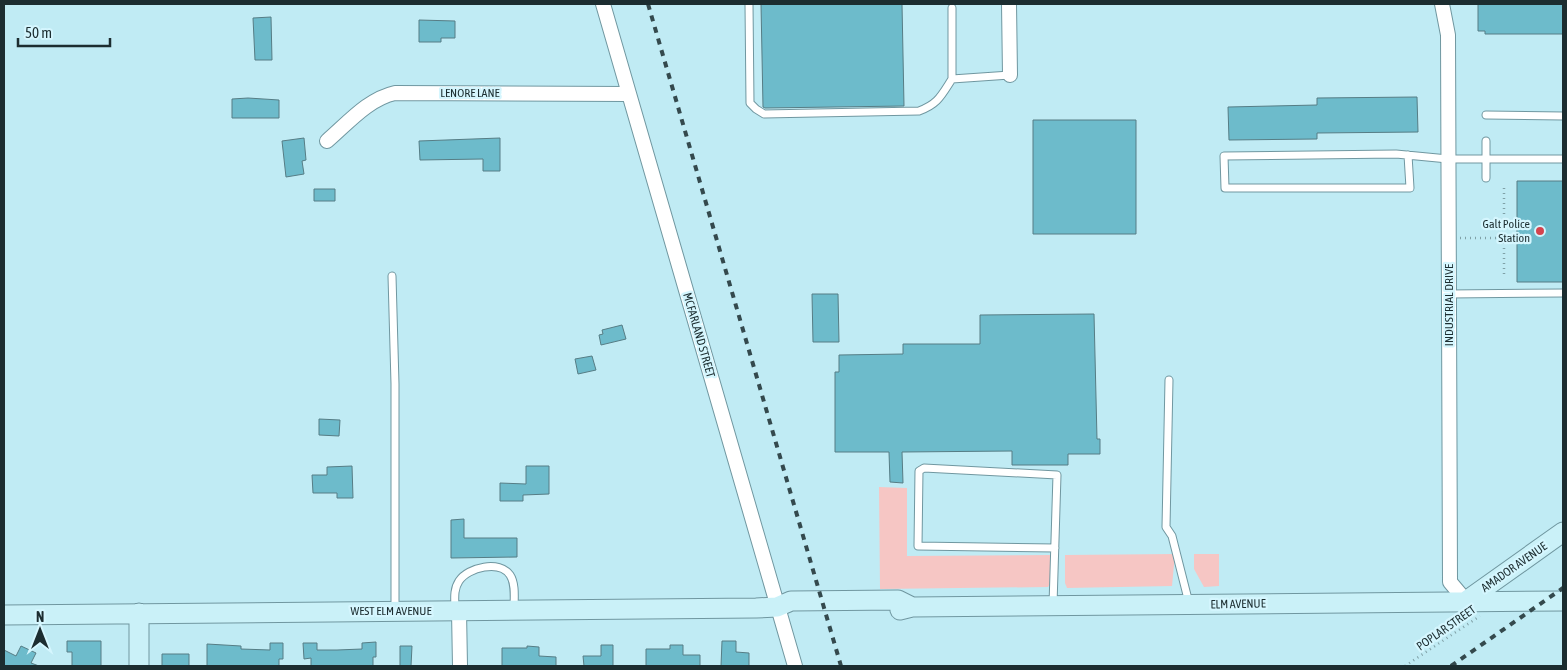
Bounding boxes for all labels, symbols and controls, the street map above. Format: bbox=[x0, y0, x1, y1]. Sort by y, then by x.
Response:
scale bar bbox=[18, 15, 110, 47]
text: 50 m bbox=[25, 24, 52, 41]
street label: LENORE LANE bbox=[440, 86, 500, 100]
place label: Galt Police Station bbox=[1483, 217, 1530, 245]
marker: Galt Police Station bbox=[1534, 225, 1546, 237]
street label: INDUSTRIAL DRIVE bbox=[1442, 264, 1456, 346]
street label: MCFARLAND STREET bbox=[680, 291, 718, 380]
street label: AMADOR AVENUE bbox=[1478, 539, 1550, 595]
street label: ELM AVENUE bbox=[1210, 597, 1266, 611]
street label: POPLAR STREET bbox=[1414, 602, 1479, 653]
street label: WEST ELM AVENUE bbox=[350, 604, 432, 618]
north arrow bbox=[15, 605, 65, 655]
text: N bbox=[36, 609, 44, 625]

